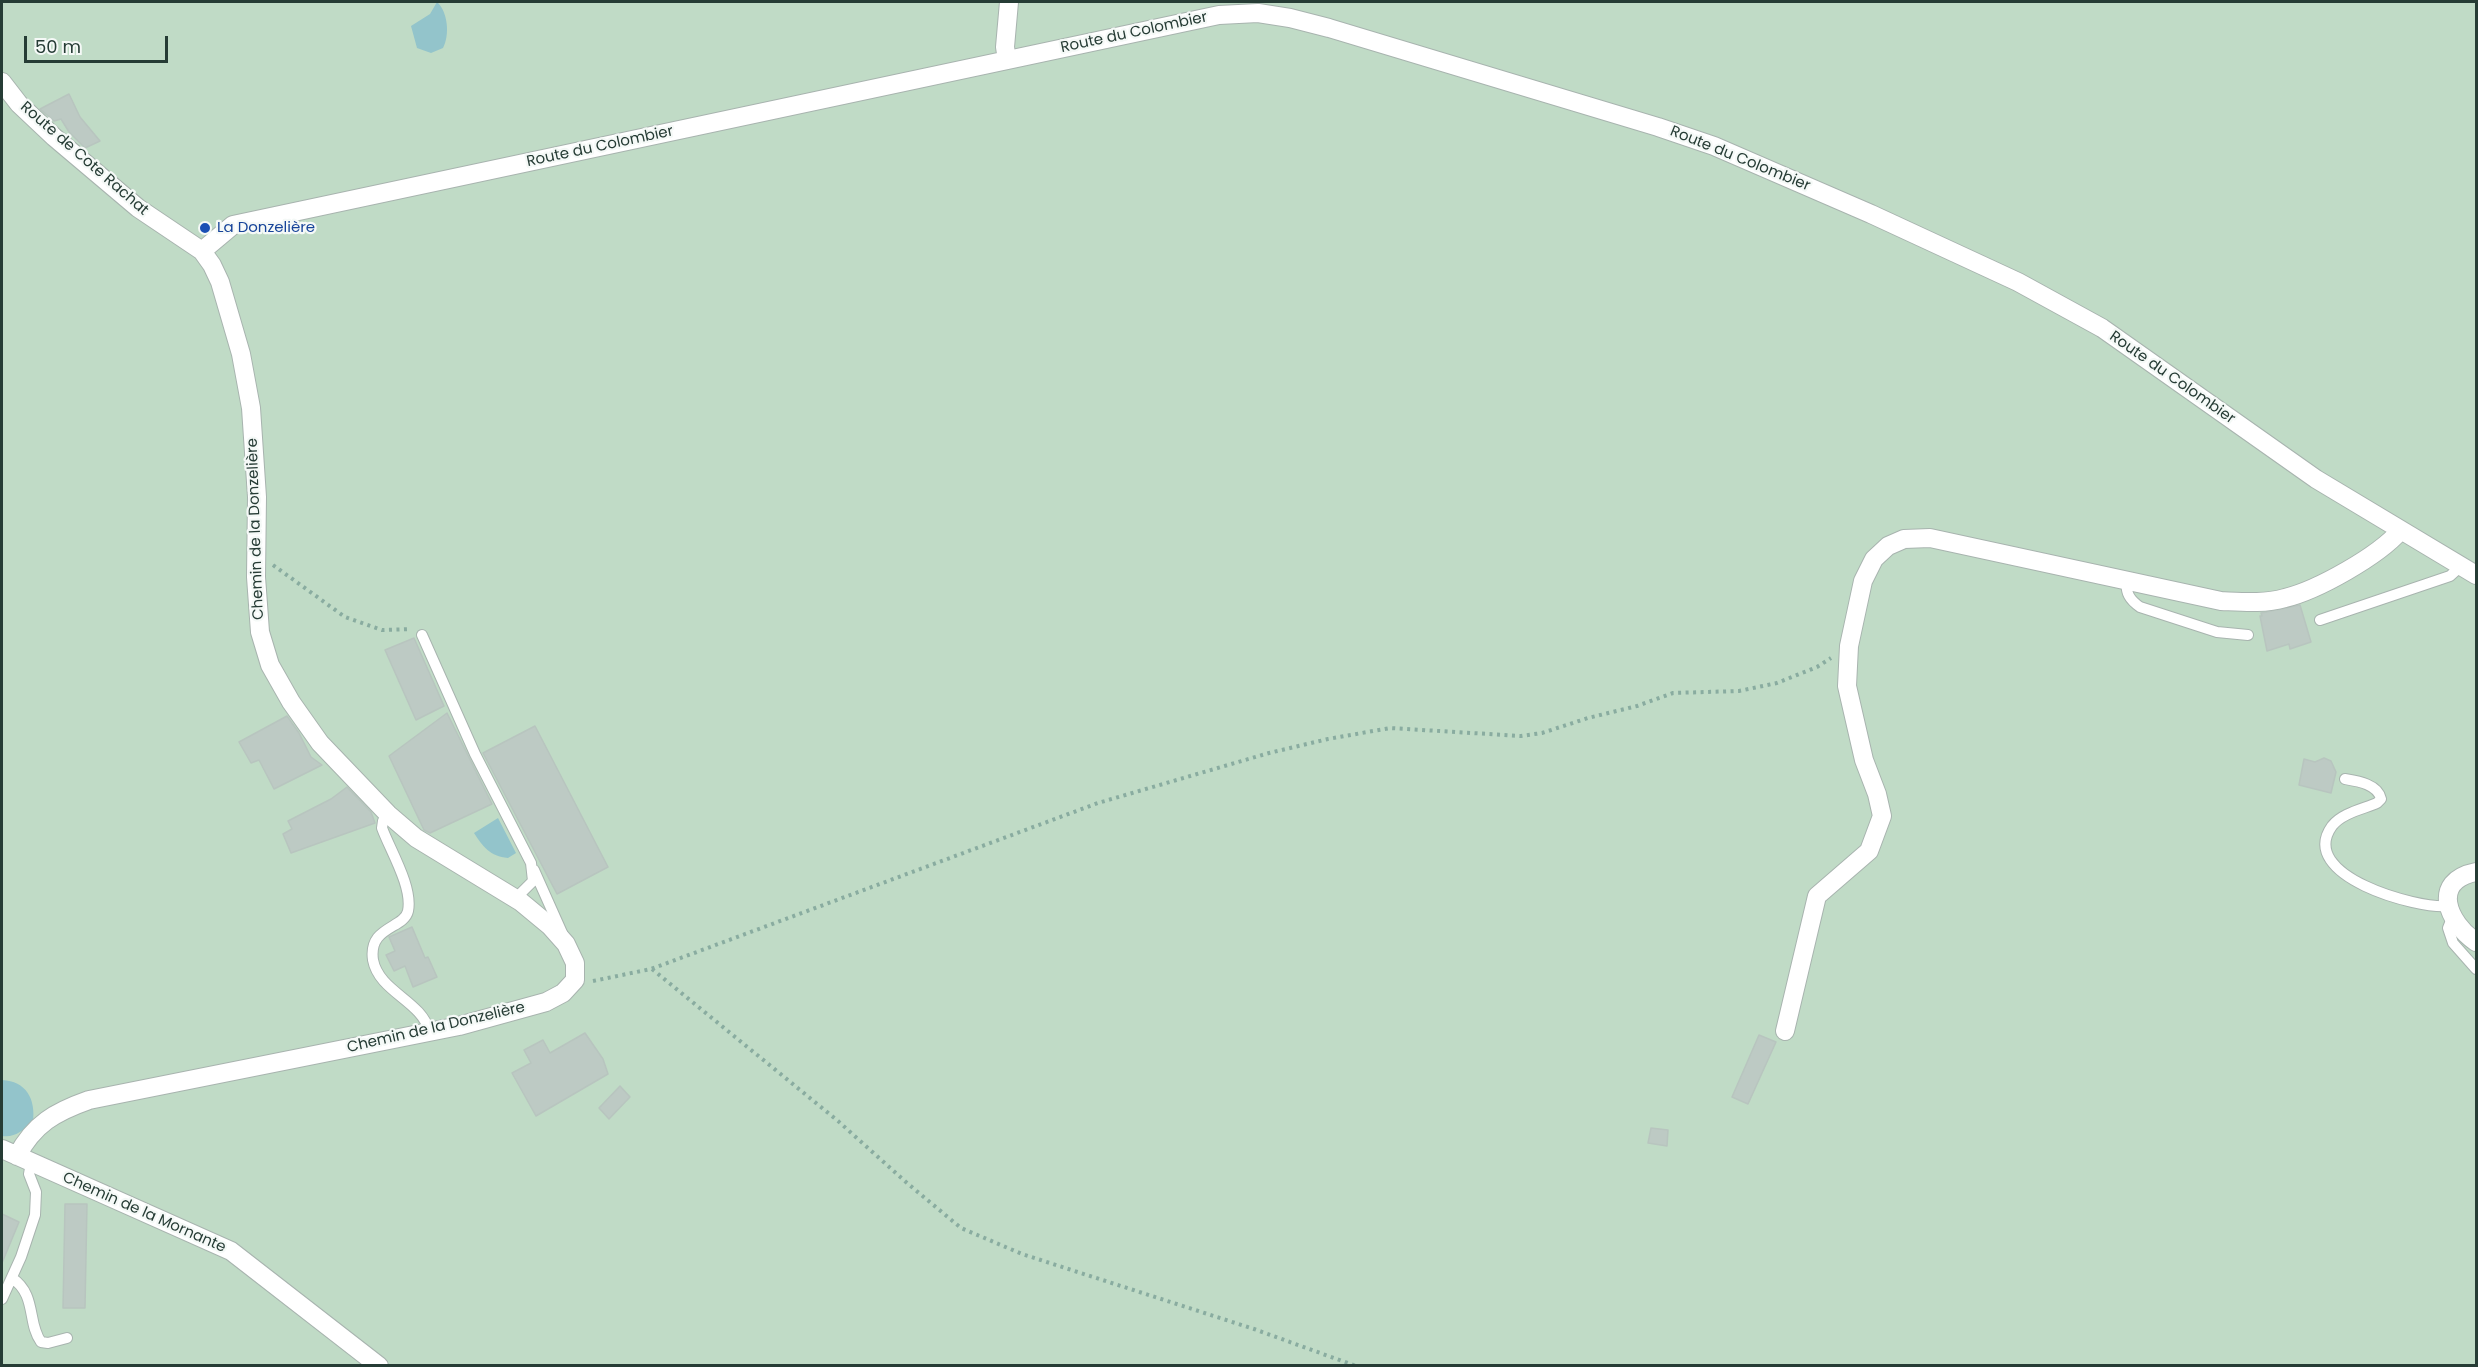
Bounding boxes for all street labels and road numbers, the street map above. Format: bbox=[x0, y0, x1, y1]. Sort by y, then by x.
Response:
street label: Route du Colombier bbox=[1059, 9, 1209, 57]
street label: Route de Cote Rachat bbox=[16, 98, 152, 220]
street label: Route du Colombier bbox=[525, 123, 675, 171]
street label: Route du Colombier bbox=[1667, 123, 1813, 195]
street label: Route du Colombier bbox=[2106, 328, 2238, 428]
street label: Chemin de la Donzelière bbox=[244, 438, 268, 620]
street label: Chemin de la Donzelière bbox=[345, 999, 527, 1057]
street label: Chemin de la Mornante bbox=[60, 1169, 228, 1257]

